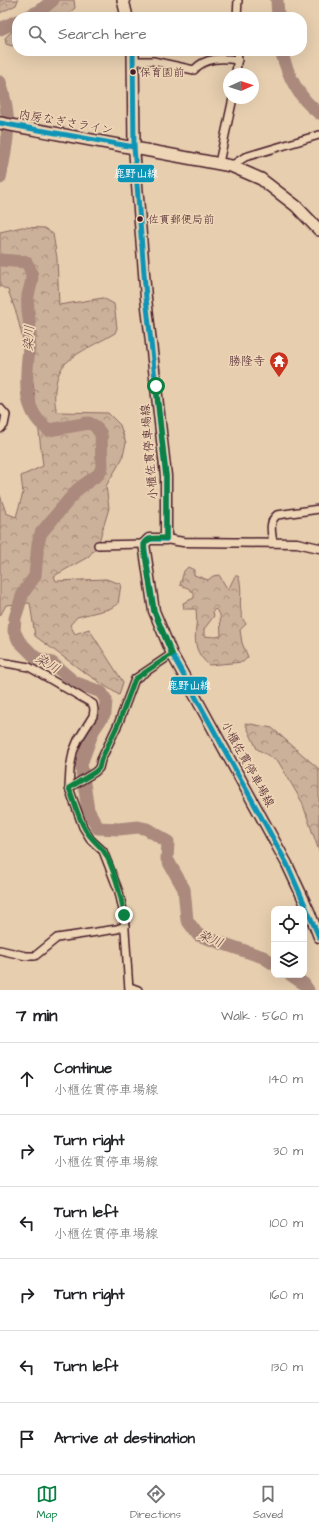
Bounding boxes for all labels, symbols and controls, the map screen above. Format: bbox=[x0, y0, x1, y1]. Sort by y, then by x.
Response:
search box bbox=[12, 12, 307, 56]
icon: search bbox=[26, 23, 48, 45]
text: Search here bbox=[58, 24, 147, 45]
place label: 保育園前 bbox=[140, 65, 184, 80]
marker: 保育園前 bbox=[128, 67, 138, 77]
north arrow bbox=[223, 68, 259, 104]
street label: 内房なぎさライン bbox=[17, 106, 114, 139]
line badge: 鹿野山線 bbox=[117, 164, 155, 183]
text: 鹿野山線 bbox=[114, 166, 158, 181]
place label: 佐貫郵便局前 bbox=[148, 212, 214, 227]
marker: 佐貫郵便局前 bbox=[135, 214, 145, 224]
water label: 染川 bbox=[19, 325, 39, 352]
temple icon: 勝隆寺 bbox=[268, 350, 290, 378]
place label: 勝隆寺 bbox=[229, 353, 265, 370]
route start bbox=[147, 377, 165, 395]
street label: 小櫃佐貫停車場線 bbox=[137, 403, 162, 501]
water label: 染川 bbox=[32, 649, 63, 678]
line badge: 鹿野山線 bbox=[170, 676, 208, 695]
text: 鹿野山線 bbox=[167, 678, 211, 693]
street label: 小櫃佐貫停車場線 bbox=[217, 718, 278, 810]
route end bbox=[115, 906, 133, 924]
map controls bbox=[271, 906, 307, 978]
button: locate bbox=[271, 906, 307, 942]
water label: 染川 bbox=[195, 926, 226, 952]
button: layers bbox=[271, 942, 307, 978]
text: 7 min bbox=[16, 1004, 58, 1028]
text: Walk · 560 m bbox=[221, 1007, 303, 1025]
text: Continue bbox=[54, 1058, 112, 1079]
icon: ahead bbox=[16, 1068, 38, 1090]
text: 140 m bbox=[269, 1070, 303, 1088]
text: 小櫃佐貫停車場線 bbox=[54, 1081, 158, 1099]
text: Turn right bbox=[54, 1130, 125, 1151]
icon: right bbox=[16, 1140, 38, 1162]
text: 30 m bbox=[273, 1142, 303, 1160]
text: 小櫃佐貫停車場線 bbox=[54, 1153, 158, 1171]
text: Turn left bbox=[54, 1202, 118, 1223]
icon: left bbox=[16, 1212, 38, 1234]
text: 100 m bbox=[270, 1214, 303, 1232]
text: 小櫃佐貫停車場線 bbox=[54, 1225, 158, 1243]
icon: right bbox=[16, 1284, 38, 1306]
text: Turn right bbox=[54, 1284, 125, 1305]
text: 160 m bbox=[270, 1286, 303, 1304]
icon: left bbox=[16, 1356, 38, 1378]
text: Turn left bbox=[54, 1356, 118, 1377]
text: 130 m bbox=[271, 1358, 303, 1376]
icon: arrive bbox=[16, 1428, 38, 1450]
text: Arrive at destination bbox=[54, 1428, 195, 1449]
tab: Map bbox=[36, 1483, 58, 1522]
tab: Directions bbox=[130, 1483, 181, 1522]
tab: Saved bbox=[253, 1483, 283, 1522]

